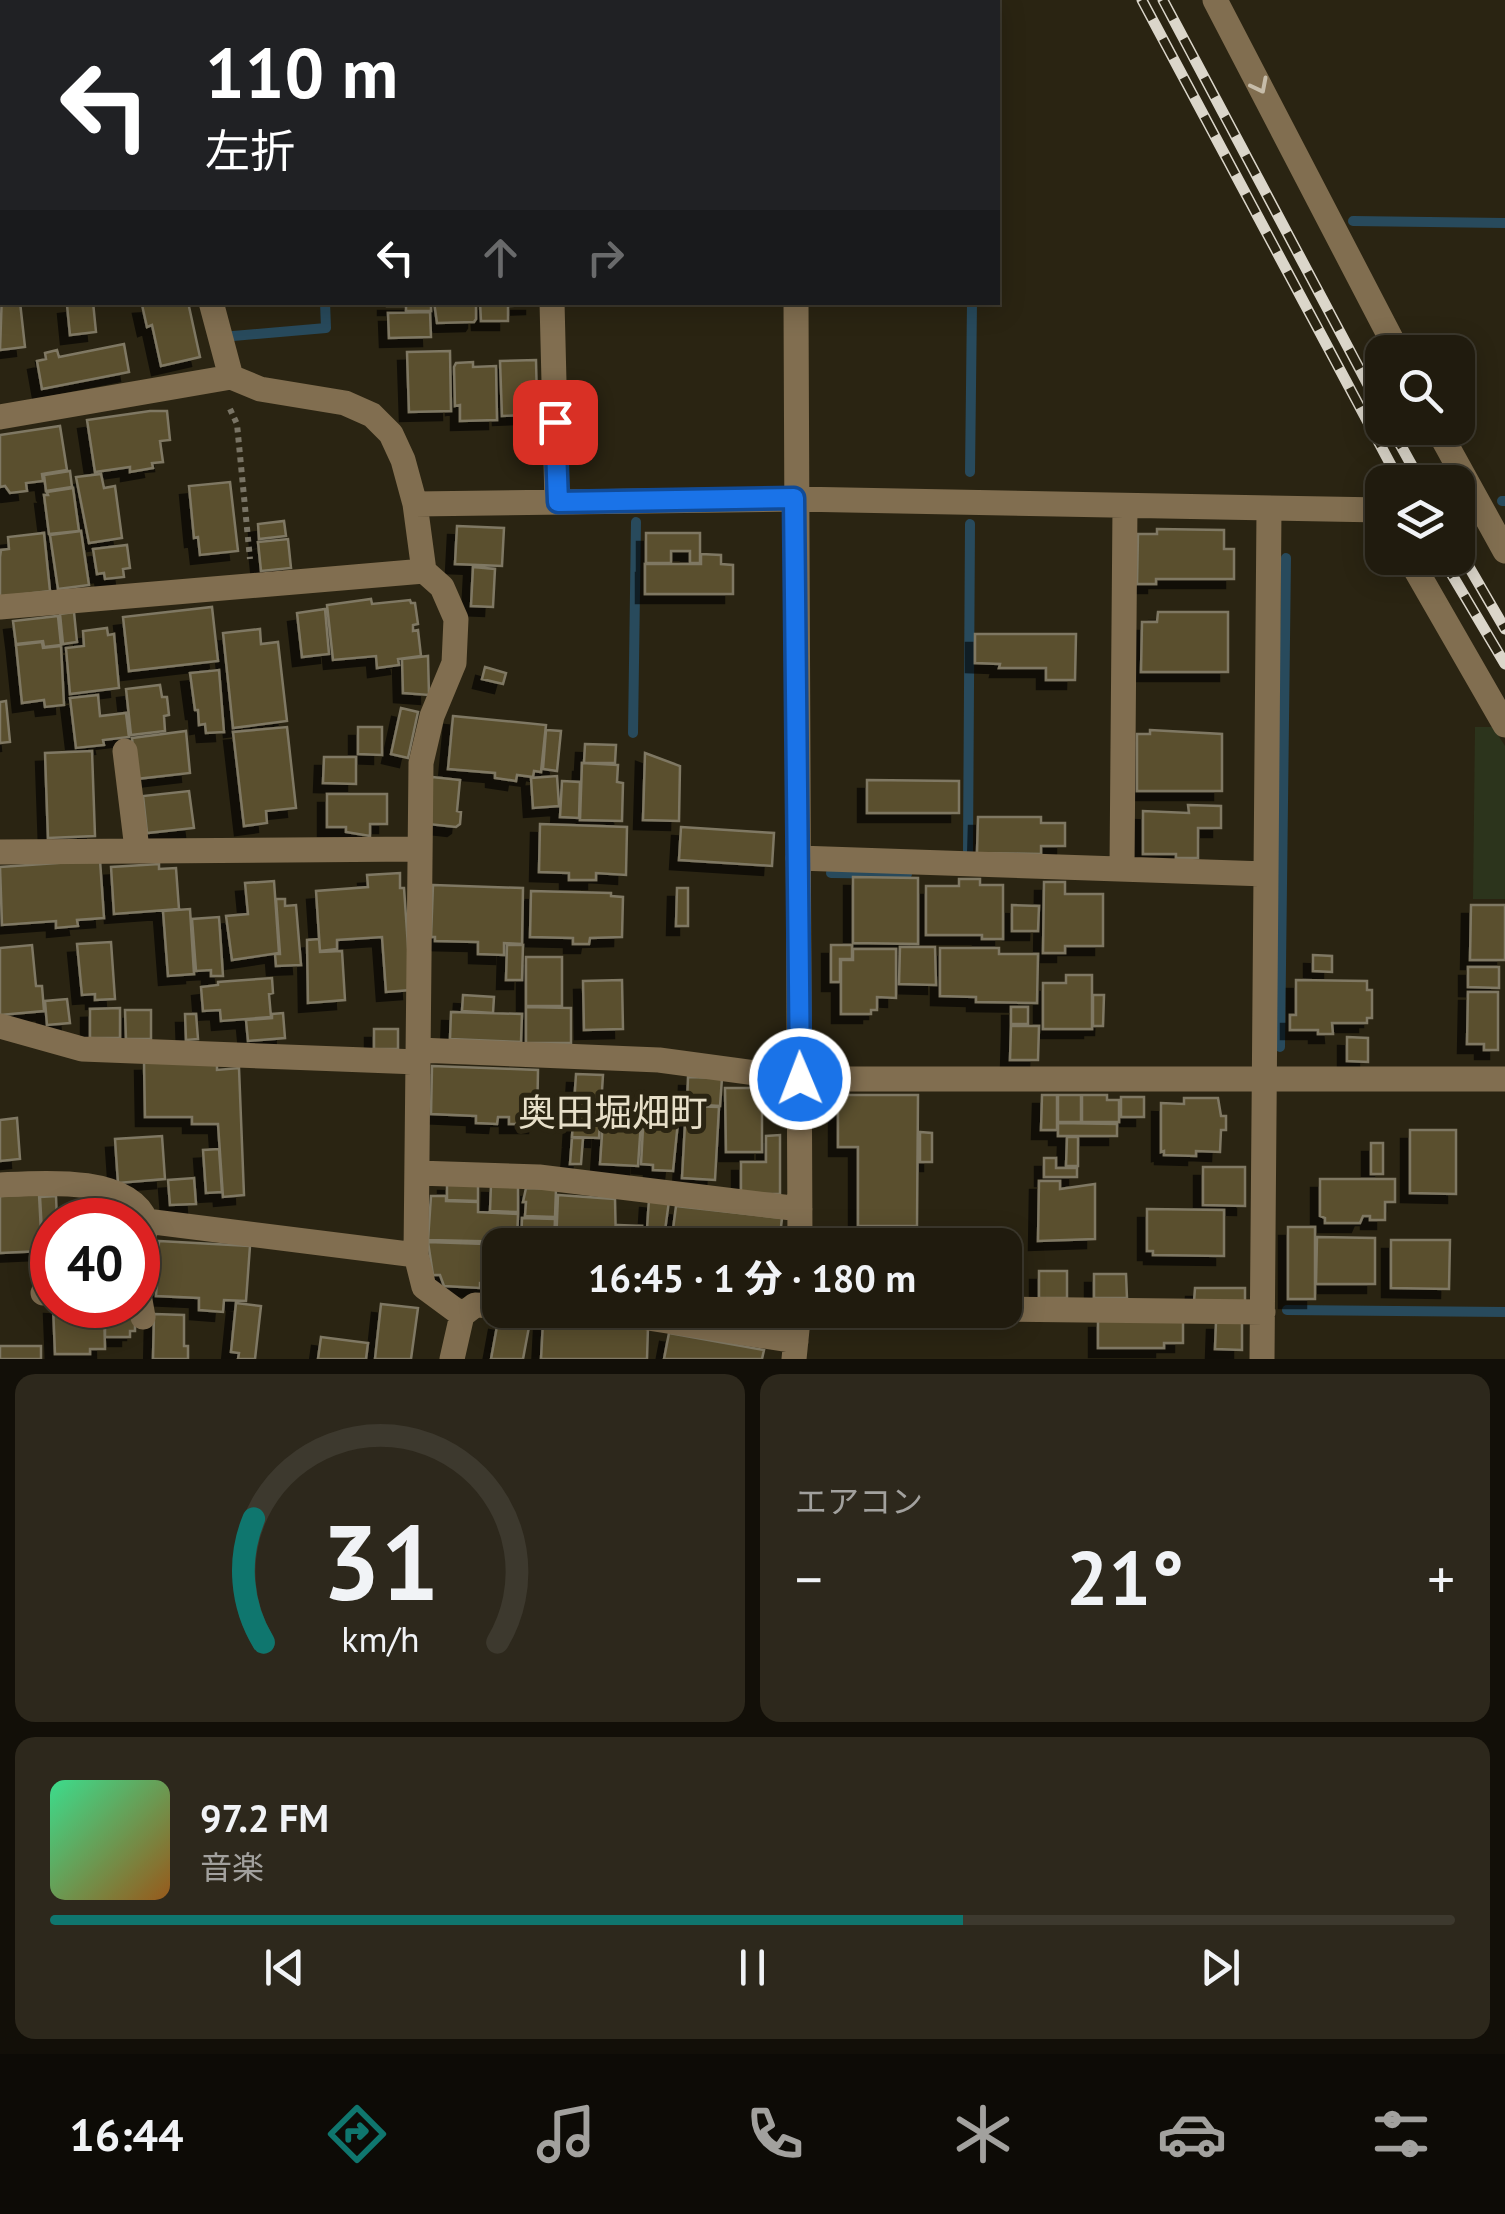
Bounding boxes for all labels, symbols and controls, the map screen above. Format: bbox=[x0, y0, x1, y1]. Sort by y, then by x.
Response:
text: 110 m bbox=[205, 27, 398, 117]
icon: left bbox=[40, 40, 170, 170]
one-way arrow bbox=[1248, 76, 1267, 94]
text: 左折 bbox=[205, 121, 295, 179]
icon: left bbox=[368, 230, 423, 285]
icon: ahead bbox=[473, 230, 528, 285]
icon: right bbox=[578, 230, 633, 285]
map controls bbox=[1365, 335, 1475, 575]
button: search bbox=[1365, 335, 1475, 445]
pin bbox=[513, 380, 598, 465]
icon: arrive bbox=[528, 395, 583, 450]
button: layers bbox=[1365, 465, 1475, 575]
position arrow bbox=[748, 1027, 852, 1131]
district label: 奥田堀畑町 bbox=[518, 1087, 708, 1136]
speed limit sign: 40 bbox=[30, 1198, 160, 1328]
text: 16:45 · 1 分 · 180 m bbox=[588, 1253, 916, 1302]
text: エアコン bbox=[795, 1480, 923, 1522]
text: 31 bbox=[321, 1494, 439, 1629]
text: 21° bbox=[1066, 1529, 1184, 1626]
text: − bbox=[795, 1543, 823, 1614]
text: + bbox=[1427, 1543, 1455, 1614]
text: km/h bbox=[341, 1616, 419, 1662]
text: 97.2 FM bbox=[200, 1793, 329, 1842]
text: 音楽 bbox=[200, 1846, 264, 1888]
icon: previous bbox=[257, 1940, 312, 1995]
icon: pause bbox=[725, 1940, 780, 1995]
icon: next bbox=[1193, 1940, 1248, 1995]
icon: directions bbox=[322, 2099, 392, 2169]
icon: music bbox=[531, 2099, 601, 2169]
icon: phone bbox=[740, 2099, 810, 2169]
icon: climate bbox=[948, 2099, 1018, 2169]
icon: car bbox=[1157, 2099, 1227, 2169]
icon: filters bbox=[1366, 2099, 1436, 2169]
text: 16:44 bbox=[69, 2105, 184, 2163]

